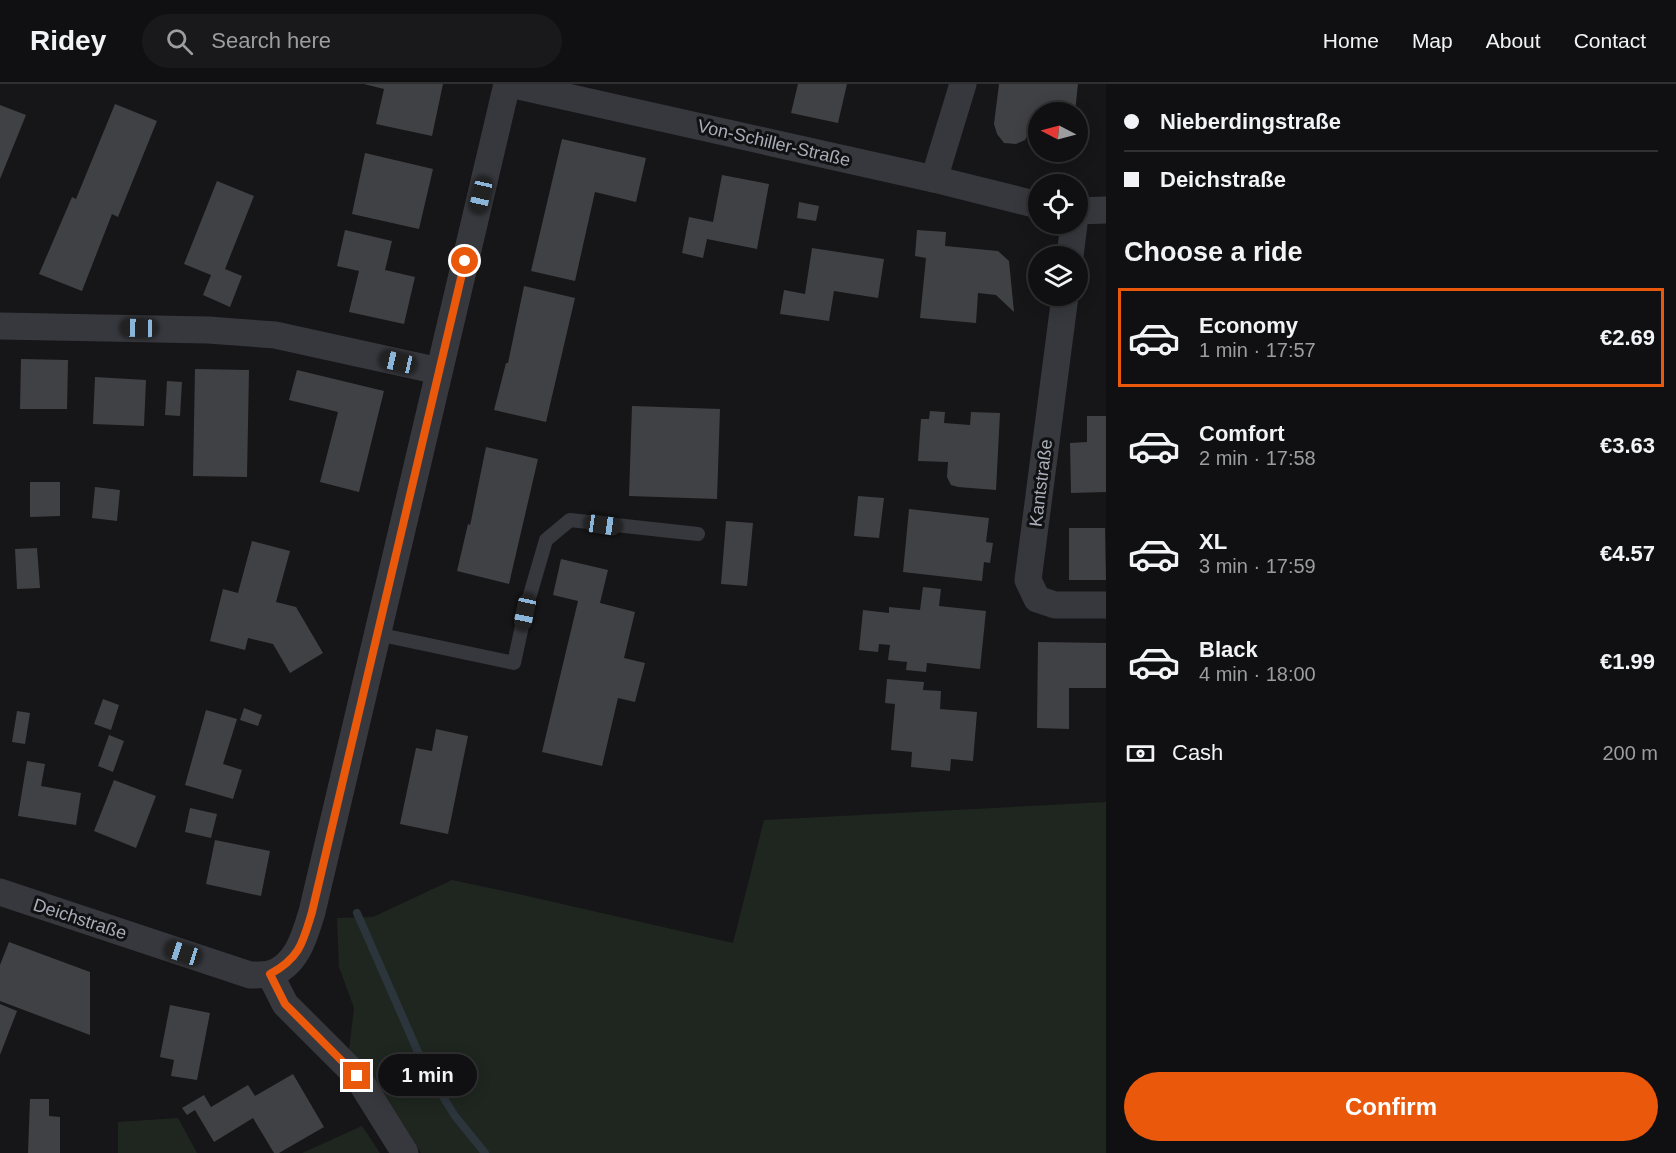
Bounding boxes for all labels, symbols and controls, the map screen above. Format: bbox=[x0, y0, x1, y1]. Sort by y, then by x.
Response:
search box bbox=[142, 14, 562, 68]
text: Ridey bbox=[30, 25, 106, 56]
icon: search bbox=[163, 25, 196, 58]
text: Search here bbox=[211, 28, 331, 53]
text: Home bbox=[1323, 29, 1379, 52]
text: Map bbox=[1412, 29, 1453, 52]
text: About bbox=[1486, 29, 1541, 52]
text: Contact bbox=[1574, 29, 1646, 52]
north arrow bbox=[1028, 102, 1088, 162]
map controls bbox=[1028, 102, 1088, 306]
text: Nieberdingstraße bbox=[1160, 109, 1341, 134]
street label: Von-Schiller-Straße bbox=[696, 116, 852, 170]
text: Deichstraße bbox=[1160, 167, 1286, 192]
button: locate bbox=[1028, 174, 1088, 234]
car bbox=[468, 175, 494, 215]
text: Choose a ride bbox=[1124, 237, 1303, 267]
button: layers bbox=[1028, 246, 1088, 306]
route start bbox=[451, 247, 478, 274]
icon: car bbox=[1127, 311, 1181, 365]
text: Economy bbox=[1199, 313, 1298, 338]
car bbox=[121, 319, 157, 337]
text: €2.69 bbox=[1600, 325, 1655, 350]
text: 1 min · 17:57 bbox=[1199, 339, 1316, 361]
car bbox=[378, 349, 418, 375]
icon: car bbox=[1127, 419, 1181, 473]
text: Comfort bbox=[1199, 421, 1285, 446]
text: €3.63 bbox=[1600, 433, 1655, 458]
street label: Kantstraße bbox=[1026, 438, 1056, 528]
text: 2 min · 17:58 bbox=[1199, 447, 1316, 469]
car bbox=[584, 514, 622, 536]
icon: car bbox=[1127, 527, 1181, 581]
text: XL bbox=[1199, 529, 1227, 554]
text: €4.57 bbox=[1600, 541, 1655, 566]
text: 3 min · 17:59 bbox=[1199, 555, 1316, 577]
car bbox=[512, 593, 538, 631]
icon: car bbox=[1127, 635, 1181, 689]
text: Black bbox=[1199, 637, 1258, 662]
text: €1.99 bbox=[1600, 649, 1655, 674]
text: 4 min · 18:00 bbox=[1199, 663, 1316, 685]
icon: cash bbox=[1124, 737, 1157, 770]
text: Cash bbox=[1172, 740, 1223, 765]
text: 200 m bbox=[1602, 742, 1658, 764]
street label: Deichstraße bbox=[31, 894, 129, 944]
car bbox=[163, 939, 203, 967]
callout: 1 min bbox=[378, 1055, 477, 1097]
route end bbox=[343, 1062, 370, 1089]
text: 1 min bbox=[401, 1064, 454, 1086]
button: Confirm bbox=[1124, 1072, 1658, 1141]

